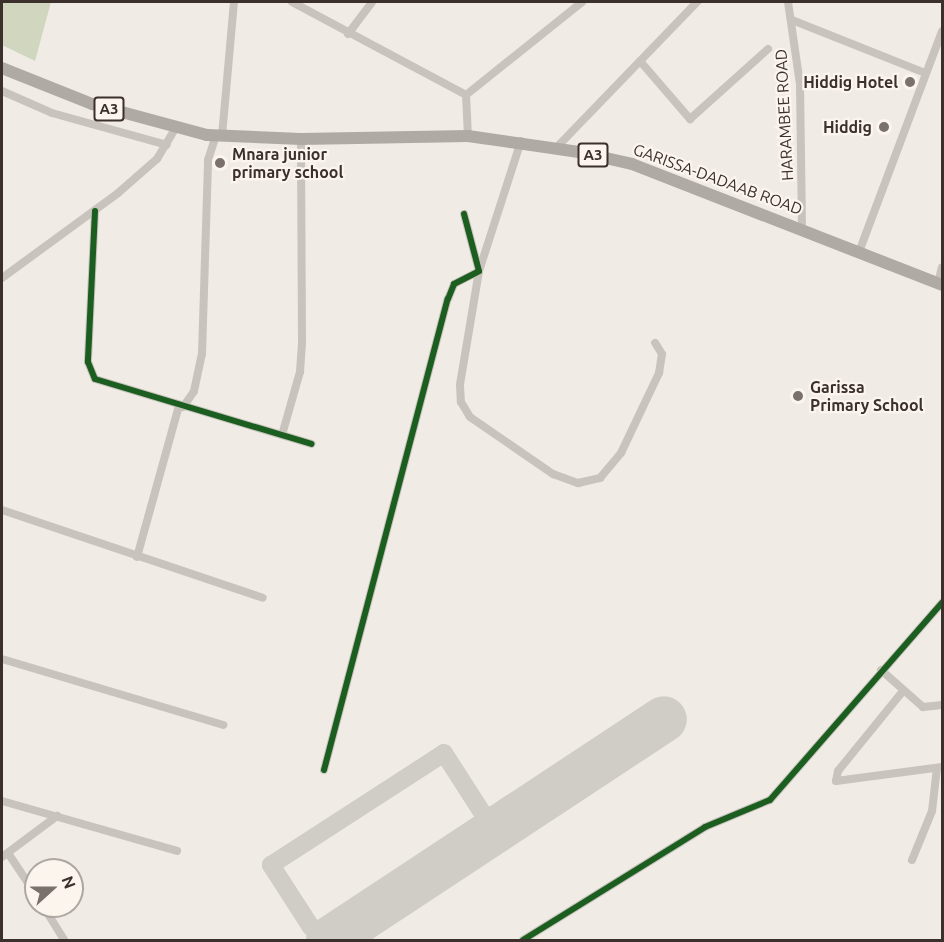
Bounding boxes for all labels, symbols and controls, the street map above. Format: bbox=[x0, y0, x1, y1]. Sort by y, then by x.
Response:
street label: HARAMBEE ROAD bbox=[771, 49, 797, 181]
place label: Hiddig Hotel bbox=[803, 72, 898, 92]
marker: Hiddig Hotel bbox=[903, 75, 917, 89]
road number: A3 bbox=[92, 97, 126, 121]
place label: Hiddig bbox=[823, 117, 872, 137]
marker: Hiddig bbox=[877, 120, 891, 134]
street label: GARISSA-DADAAB ROAD bbox=[631, 139, 805, 219]
road number: A3 bbox=[576, 143, 610, 167]
place label: Mnara junior primary school bbox=[232, 144, 343, 182]
marker: Mnara junior primary school bbox=[213, 156, 227, 170]
place label: Garissa Primary School bbox=[810, 377, 923, 415]
marker: Garissa Primary School bbox=[791, 389, 805, 403]
north arrow bbox=[24, 858, 84, 918]
text: N bbox=[58, 873, 79, 891]

